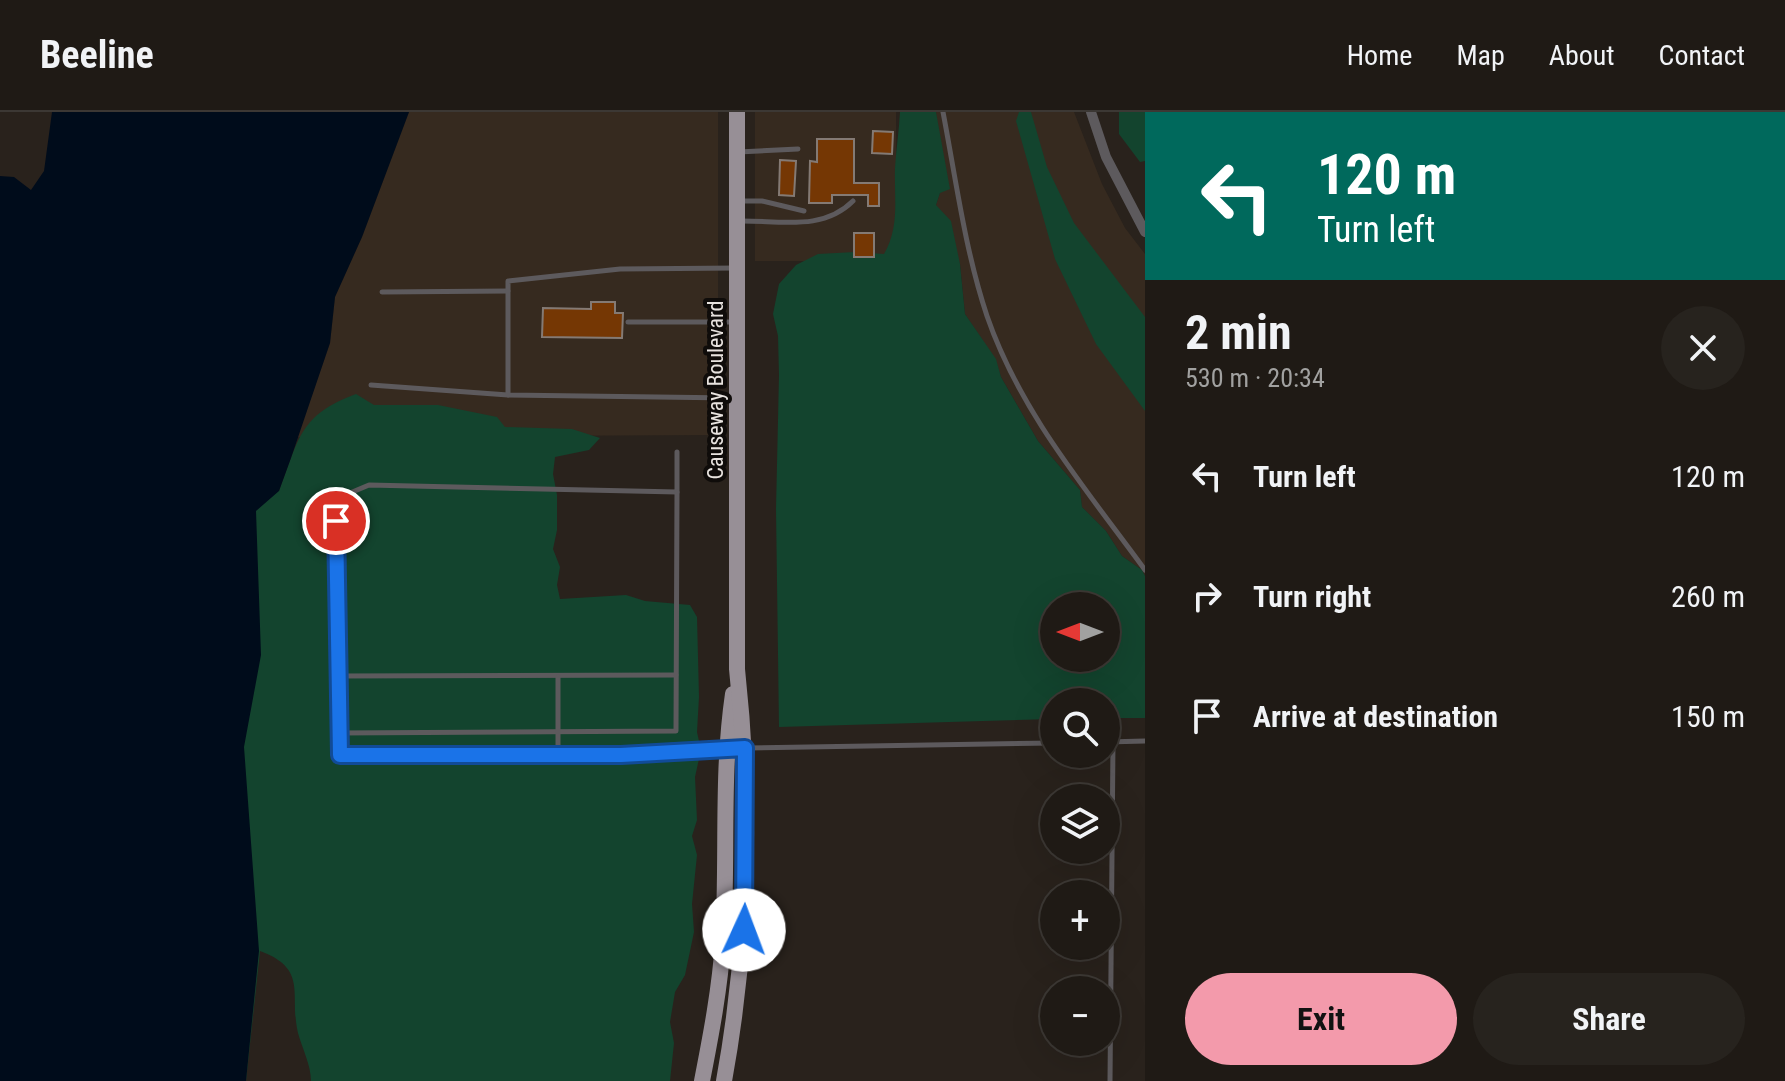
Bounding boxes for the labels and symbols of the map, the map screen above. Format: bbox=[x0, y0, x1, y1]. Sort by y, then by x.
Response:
street label: Causeway Boulevard bbox=[703, 301, 728, 480]
pin bbox=[302, 487, 370, 555]
north arrow bbox=[1040, 592, 1120, 672]
position arrow bbox=[702, 888, 786, 972]

